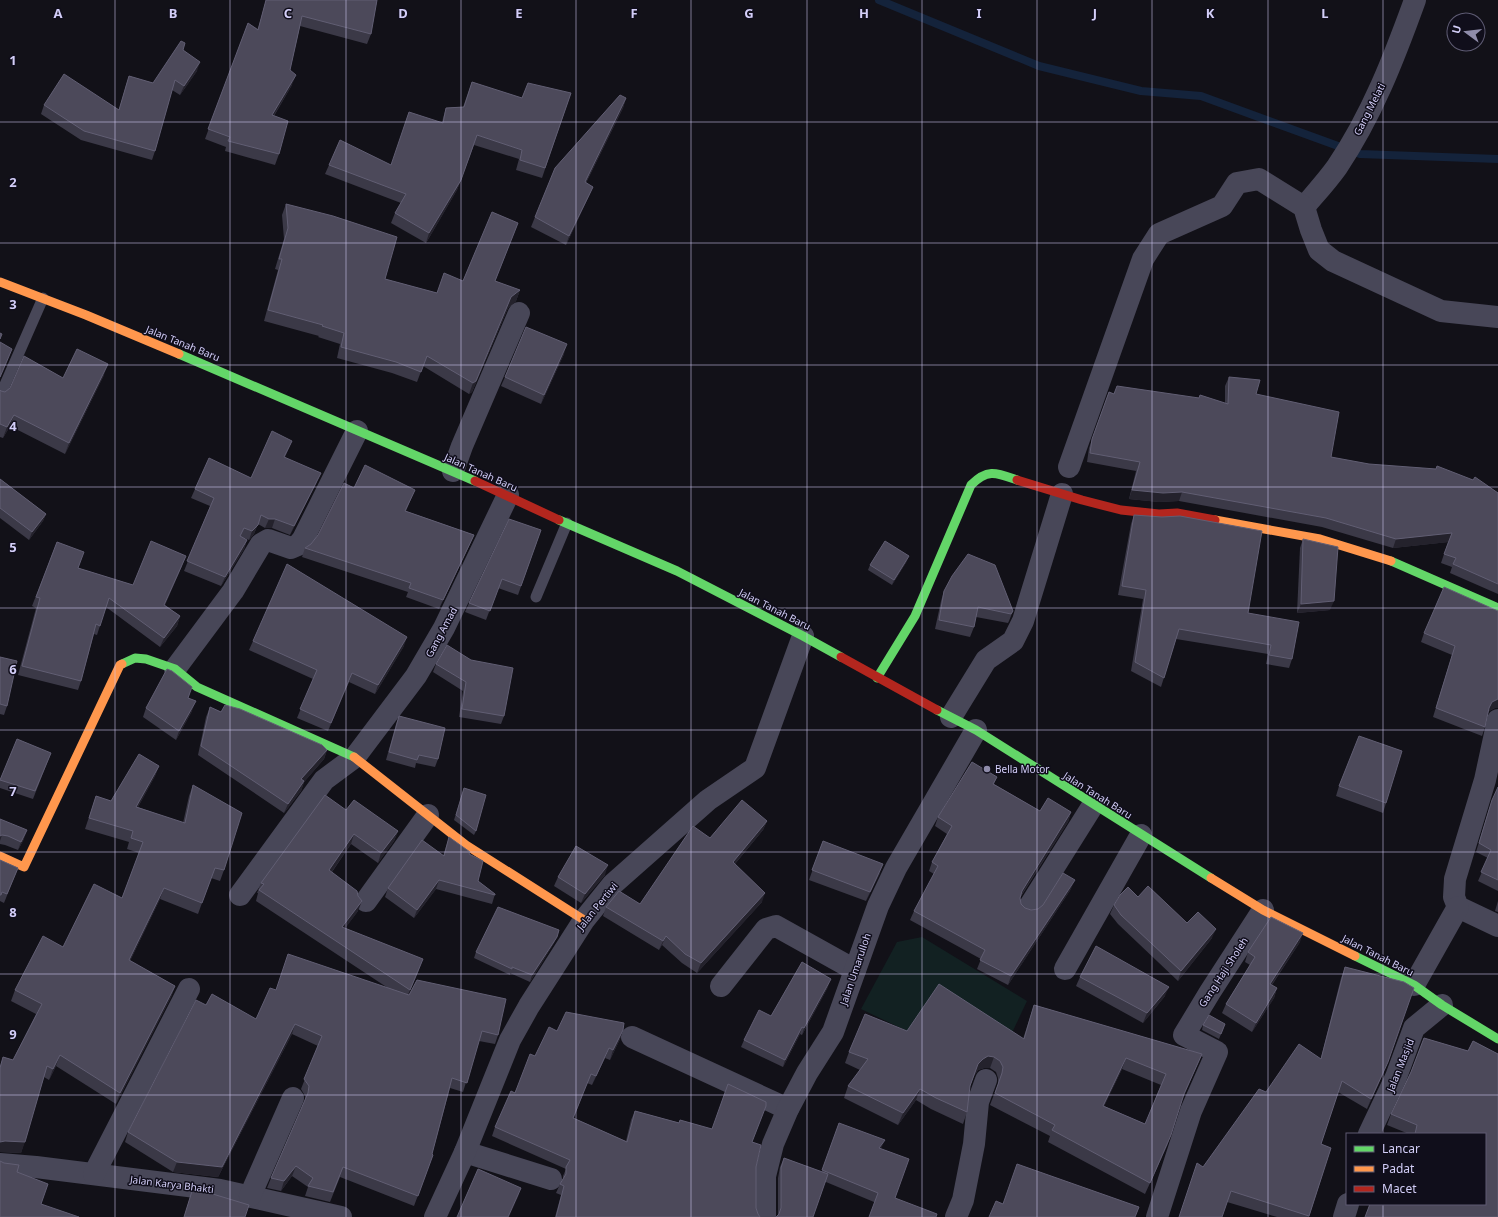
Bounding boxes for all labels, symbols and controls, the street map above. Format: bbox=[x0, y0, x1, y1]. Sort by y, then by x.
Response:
text: A bbox=[54, 4, 63, 22]
text: B bbox=[169, 4, 177, 22]
text: C bbox=[284, 4, 292, 22]
text: D bbox=[398, 4, 408, 22]
text: E bbox=[515, 4, 523, 22]
text: F bbox=[630, 4, 638, 22]
text: G bbox=[744, 4, 754, 22]
text: H bbox=[859, 4, 869, 22]
text: I bbox=[976, 4, 982, 22]
text: J bbox=[1092, 4, 1097, 22]
text: K bbox=[1206, 4, 1215, 22]
text: L bbox=[1321, 4, 1329, 22]
north arrow bbox=[1446, 12, 1486, 52]
text: U bbox=[1448, 23, 1464, 35]
text: 1 bbox=[9, 51, 17, 69]
street label: Gang Melati bbox=[1350, 80, 1388, 138]
text: 2 bbox=[9, 173, 17, 191]
text: 3 bbox=[9, 295, 17, 313]
street label: Jalan Tanah Baru bbox=[143, 321, 222, 364]
text: 4 bbox=[9, 417, 17, 435]
street label: Jalan Tanah Baru bbox=[441, 449, 520, 494]
text: 5 bbox=[9, 538, 17, 556]
street label: Jalan Tanah Baru bbox=[736, 584, 813, 633]
street label: Gang Amad bbox=[422, 604, 460, 660]
text: 6 bbox=[9, 660, 17, 678]
place label: Bella Motor bbox=[995, 762, 1049, 776]
marker: Bella Motor bbox=[982, 764, 992, 774]
street label: Jalan Tanah Baru bbox=[1060, 768, 1135, 822]
text: 7 bbox=[9, 782, 17, 800]
street label: Jalan Pertiwi bbox=[573, 879, 621, 934]
text: 8 bbox=[9, 903, 17, 921]
street label: Jalan Tanah Baru bbox=[1339, 930, 1416, 979]
street label: Jalan Umarulloh bbox=[836, 931, 874, 1008]
street label: Gang Haji Sholeh bbox=[1195, 934, 1251, 1010]
text: 9 bbox=[9, 1025, 17, 1043]
street label: Jalan Masjid bbox=[1383, 1036, 1417, 1095]
legend bbox=[1346, 1133, 1486, 1205]
text: Lancar bbox=[1382, 1140, 1420, 1157]
text: Padat bbox=[1382, 1160, 1415, 1177]
street label: Jalan Karya Bhakti bbox=[128, 1172, 215, 1196]
text: Macet bbox=[1382, 1180, 1417, 1197]

